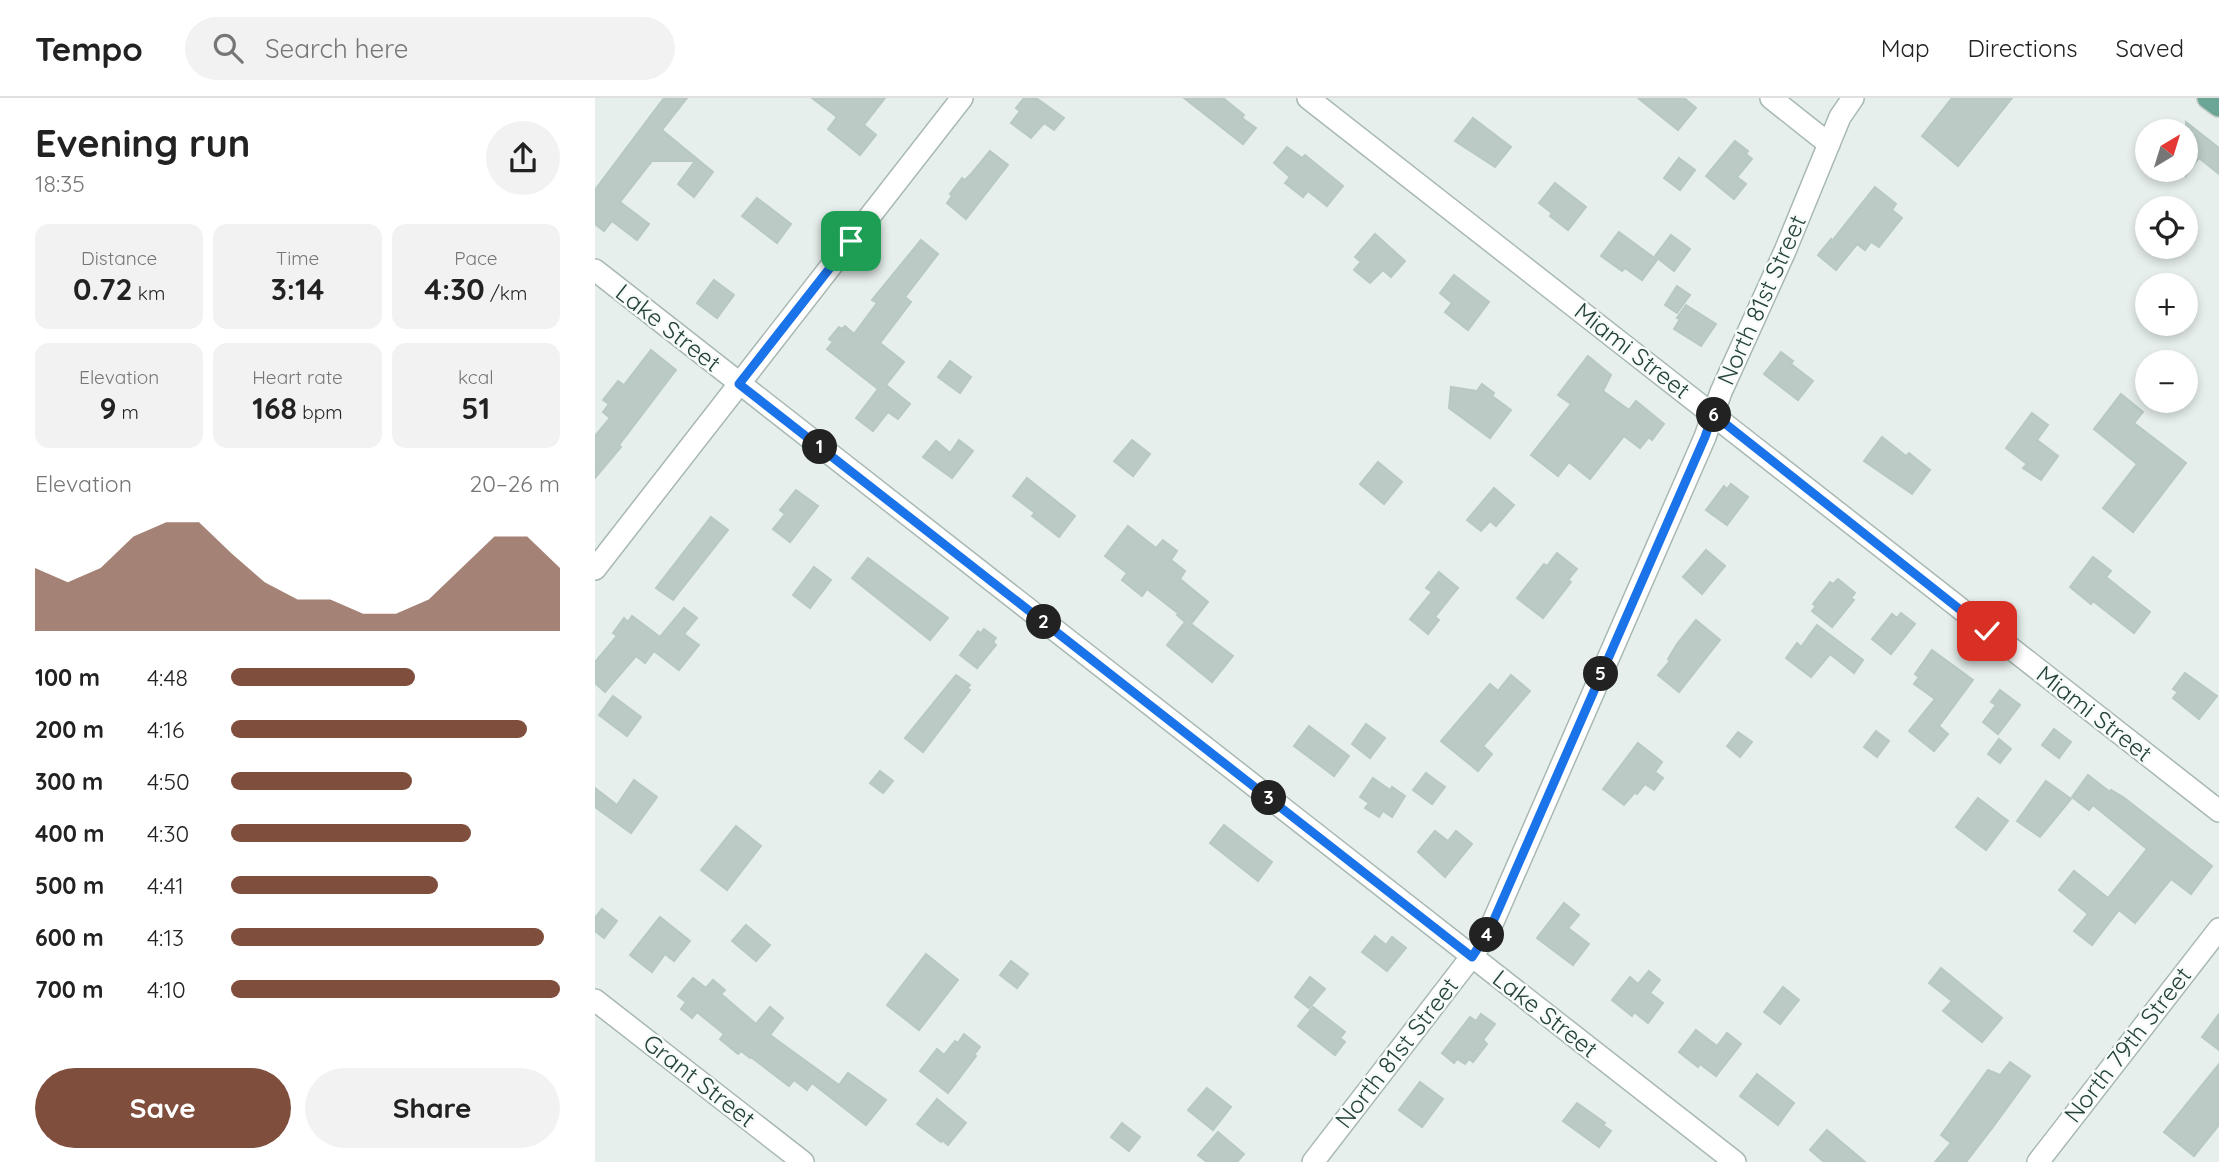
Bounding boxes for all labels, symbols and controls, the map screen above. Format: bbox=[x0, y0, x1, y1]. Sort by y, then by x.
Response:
search box bbox=[185, 17, 675, 80]
text: Tempo bbox=[35, 28, 143, 69]
icon: search bbox=[209, 29, 247, 67]
text: Search here bbox=[265, 32, 408, 65]
text: Map bbox=[1881, 33, 1930, 63]
text: Directions bbox=[1968, 33, 2078, 63]
text: Saved bbox=[2116, 33, 2184, 63]
text: Evening run bbox=[35, 119, 250, 167]
north arrow bbox=[2135, 119, 2198, 182]
map controls bbox=[2135, 119, 2198, 413]
button: share bbox=[486, 121, 560, 195]
text: 18:35 bbox=[35, 169, 85, 198]
button: locate bbox=[2135, 196, 2198, 259]
street label: North 81st Street bbox=[1710, 210, 1812, 389]
pin bbox=[821, 211, 881, 271]
icon: arrive bbox=[832, 222, 870, 260]
text: Distance bbox=[81, 246, 157, 270]
text: Time bbox=[276, 246, 319, 270]
text: Pace bbox=[454, 246, 497, 270]
text: 0.72 bbox=[73, 270, 133, 308]
text: 3:14 bbox=[271, 270, 324, 308]
text: 4:30 bbox=[424, 270, 485, 308]
button: + bbox=[2135, 273, 2198, 336]
street label: Lake Street bbox=[610, 277, 727, 378]
text: km bbox=[133, 281, 165, 305]
text: /km bbox=[485, 281, 527, 305]
street label: Miami Street bbox=[1569, 296, 1697, 405]
button: − bbox=[2135, 350, 2198, 413]
text: Elevation bbox=[79, 365, 159, 389]
text: Heart rate bbox=[252, 365, 343, 389]
text: kcal bbox=[458, 365, 494, 389]
text: 9 bbox=[99, 389, 116, 427]
text: 168 bbox=[252, 389, 297, 427]
text: 51 bbox=[461, 389, 490, 427]
pin: 6 bbox=[1697, 398, 1731, 432]
text: m bbox=[116, 400, 139, 424]
text: bpm bbox=[297, 400, 343, 424]
text: 6 bbox=[1708, 402, 1719, 426]
pin: 1 bbox=[803, 430, 838, 464]
text: 1 bbox=[816, 434, 823, 458]
text: Elevation bbox=[35, 469, 132, 498]
text: 20–26 m bbox=[469, 469, 560, 498]
pin bbox=[1957, 601, 2017, 661]
pin: 2 bbox=[1027, 604, 1061, 640]
text: 2 bbox=[1038, 609, 1049, 633]
icon: check bbox=[1968, 612, 2006, 650]
pin: 5 bbox=[1583, 656, 1619, 692]
street label: Miami Street bbox=[2031, 659, 2159, 768]
text: 5 bbox=[1595, 661, 1606, 685]
text: 100 m bbox=[35, 663, 100, 692]
text: 4:48 bbox=[147, 663, 188, 692]
text: 200 m bbox=[35, 715, 104, 744]
text: 4:16 bbox=[147, 715, 184, 744]
text: 300 m bbox=[35, 767, 103, 796]
text: 4:50 bbox=[147, 767, 190, 796]
pin: 3 bbox=[1251, 780, 1287, 816]
text: 3 bbox=[1263, 785, 1274, 809]
text: 400 m bbox=[35, 819, 104, 848]
text: 4:30 bbox=[147, 819, 189, 848]
text: 500 m bbox=[35, 871, 104, 900]
text: 4:41 bbox=[147, 871, 184, 900]
pin: 4 bbox=[1469, 918, 1505, 952]
text: 4 bbox=[1481, 922, 1492, 946]
text: 600 m bbox=[35, 923, 104, 952]
text: 4:13 bbox=[147, 923, 184, 952]
street label: North 79th Street bbox=[2057, 961, 2197, 1128]
street label: Lake Street bbox=[1487, 963, 1604, 1064]
street label: North 81st Street bbox=[1328, 971, 1464, 1134]
text: 700 m bbox=[35, 975, 104, 1004]
text: 4:10 bbox=[147, 975, 186, 1004]
street label: Grant Street bbox=[637, 1027, 762, 1133]
button: Save bbox=[35, 1068, 291, 1148]
button: Share bbox=[305, 1068, 560, 1148]

